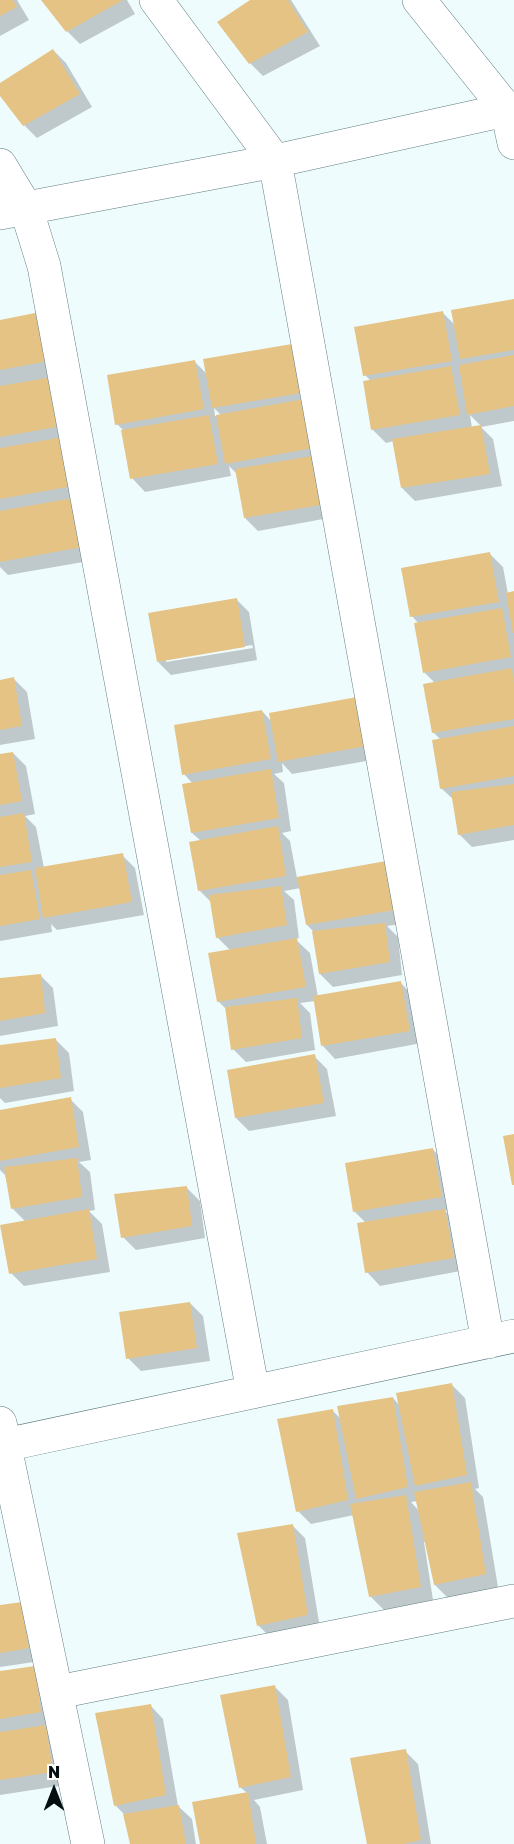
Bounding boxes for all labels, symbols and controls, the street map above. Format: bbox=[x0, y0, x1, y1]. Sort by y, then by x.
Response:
north arrow bbox=[24, 1760, 84, 1820]
text: N bbox=[48, 1762, 60, 1782]

